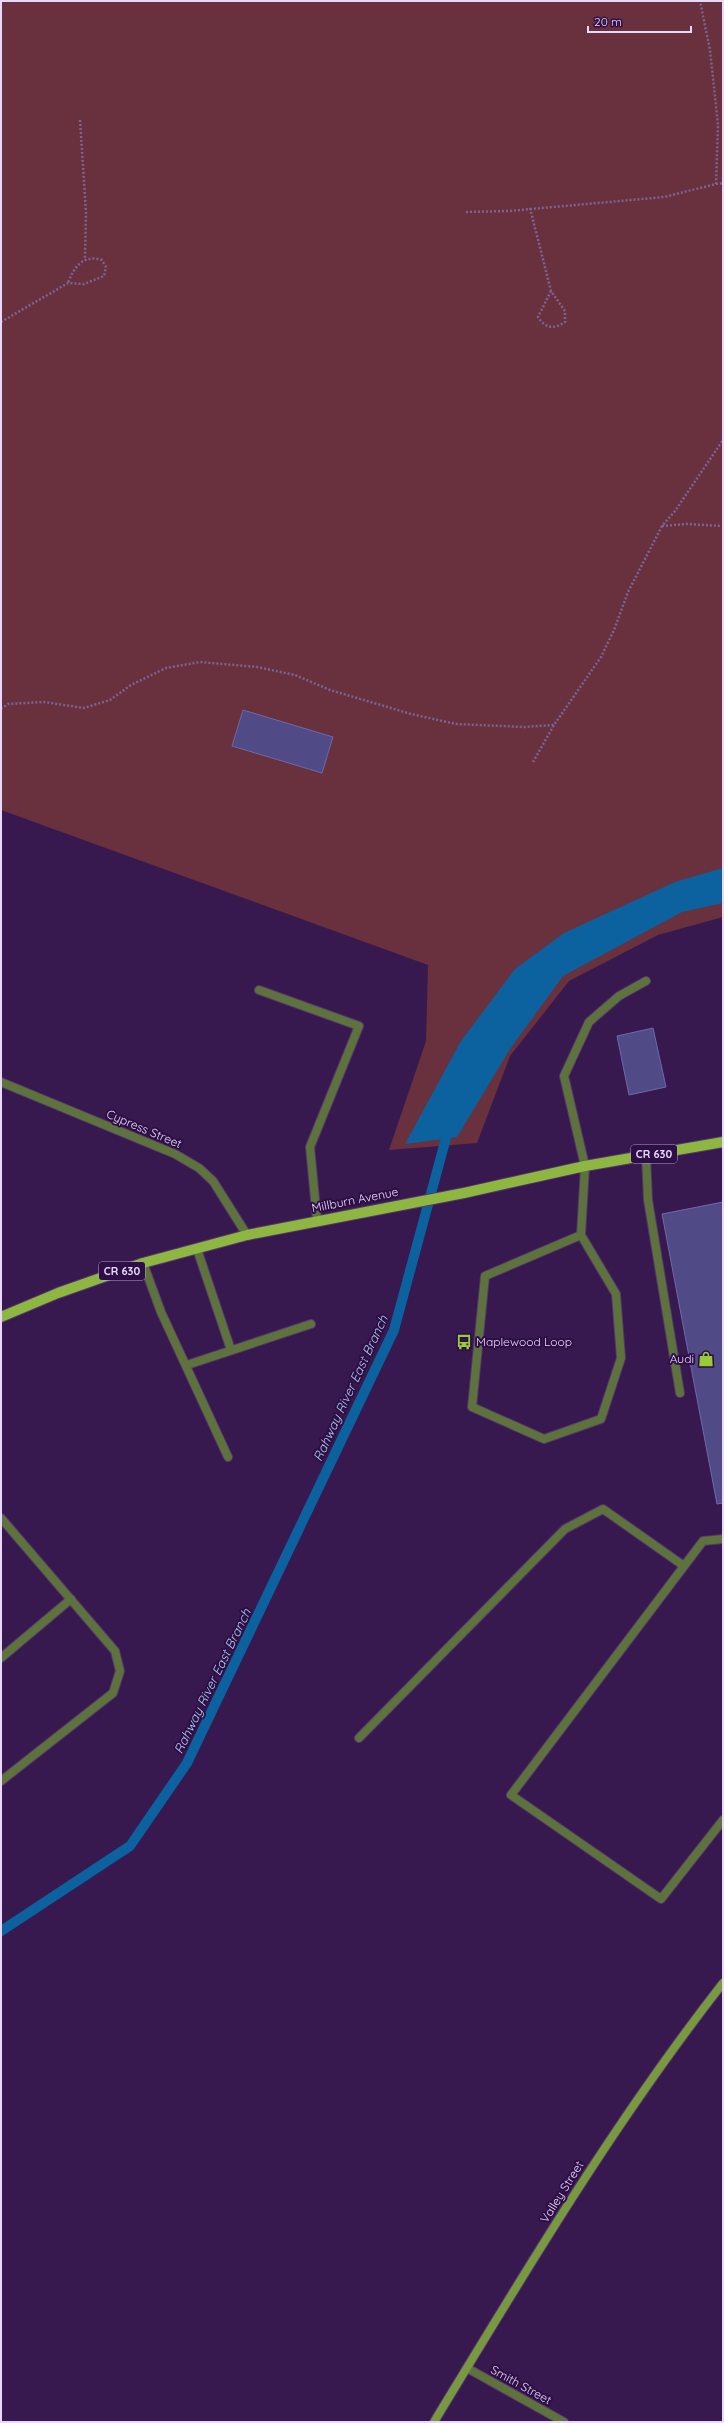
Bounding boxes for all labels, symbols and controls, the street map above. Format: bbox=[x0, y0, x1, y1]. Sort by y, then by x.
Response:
scale bar bbox=[588, 8, 691, 34]
text: 20 m bbox=[594, 14, 622, 29]
street label: Cypress Street bbox=[104, 1106, 184, 1151]
road number: CR 630 bbox=[631, 1145, 677, 1163]
street label: Millburn Avenue bbox=[310, 1184, 400, 1215]
road number: CR 630 bbox=[99, 1262, 145, 1280]
water label: Rahway River East Branch bbox=[309, 1312, 391, 1463]
bus stop icon: Maplewood Loop bbox=[455, 1333, 473, 1351]
place label: Maplewood Loop bbox=[476, 1334, 572, 1349]
shop icon: Audi bbox=[697, 1350, 715, 1368]
place label: Audi bbox=[670, 1351, 694, 1366]
water label: Rahway River East Branch bbox=[170, 1605, 254, 1756]
street label: Valley Street bbox=[537, 2158, 587, 2225]
street label: Smith Street bbox=[488, 2362, 554, 2407]

